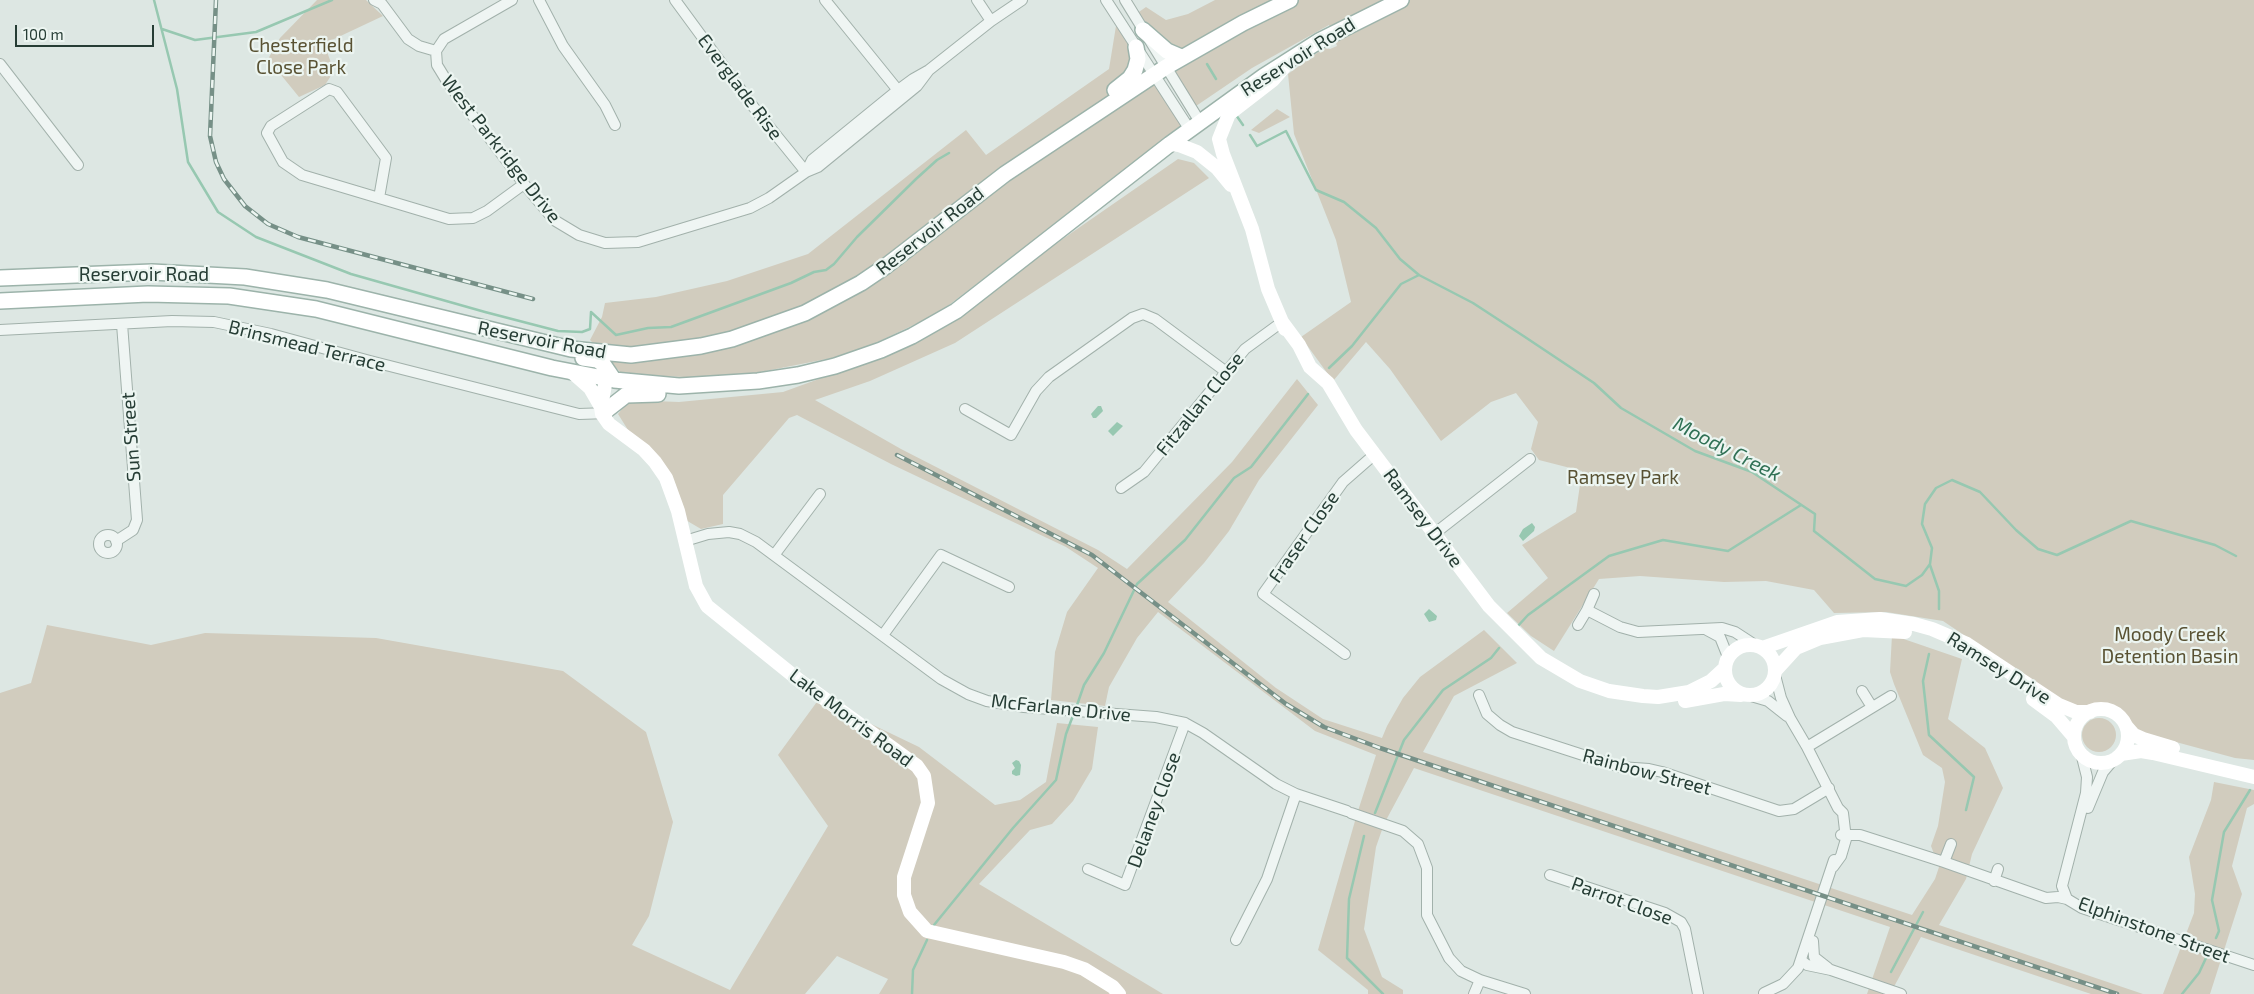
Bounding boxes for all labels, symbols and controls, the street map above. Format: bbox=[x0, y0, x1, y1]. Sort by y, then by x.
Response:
street label: Reservoir Road bbox=[1237, 13, 1359, 101]
scale bar bbox=[18, 15, 156, 47]
text: 100 m bbox=[23, 25, 64, 43]
street label: Everglade Rise bbox=[693, 30, 787, 144]
park label: Chesterfield Close Park bbox=[248, 35, 354, 79]
street label: West Parkridge Drive bbox=[436, 71, 566, 227]
street label: Reservoir Road bbox=[872, 182, 988, 280]
street label: Reservoir Road bbox=[79, 264, 209, 286]
street label: Brinsmead Terrace bbox=[226, 315, 388, 377]
street label: Reservoir Road bbox=[476, 316, 608, 364]
street label: Fitzallan Close bbox=[1151, 348, 1249, 460]
street label: Sun Street bbox=[117, 392, 145, 482]
water label: Moody Creek bbox=[1669, 412, 1785, 486]
street label: Ramsey Drive bbox=[1378, 464, 1468, 572]
park label: Ramsey Park bbox=[1567, 467, 1679, 489]
street label: Fraser Close bbox=[1264, 487, 1344, 587]
park label: Moody Creek Detention Basin bbox=[2102, 624, 2238, 668]
street label: Ramsey Drive bbox=[1943, 627, 2055, 709]
street label: Lake Morris Road bbox=[785, 664, 917, 772]
street label: McFarlane Drive bbox=[990, 689, 1132, 727]
street label: Rainbow Street bbox=[1580, 744, 1714, 800]
street label: Delaney Close bbox=[1123, 749, 1185, 871]
street label: Parrot Close bbox=[1568, 872, 1676, 930]
street label: Elphinstone Street bbox=[2075, 892, 2233, 968]

